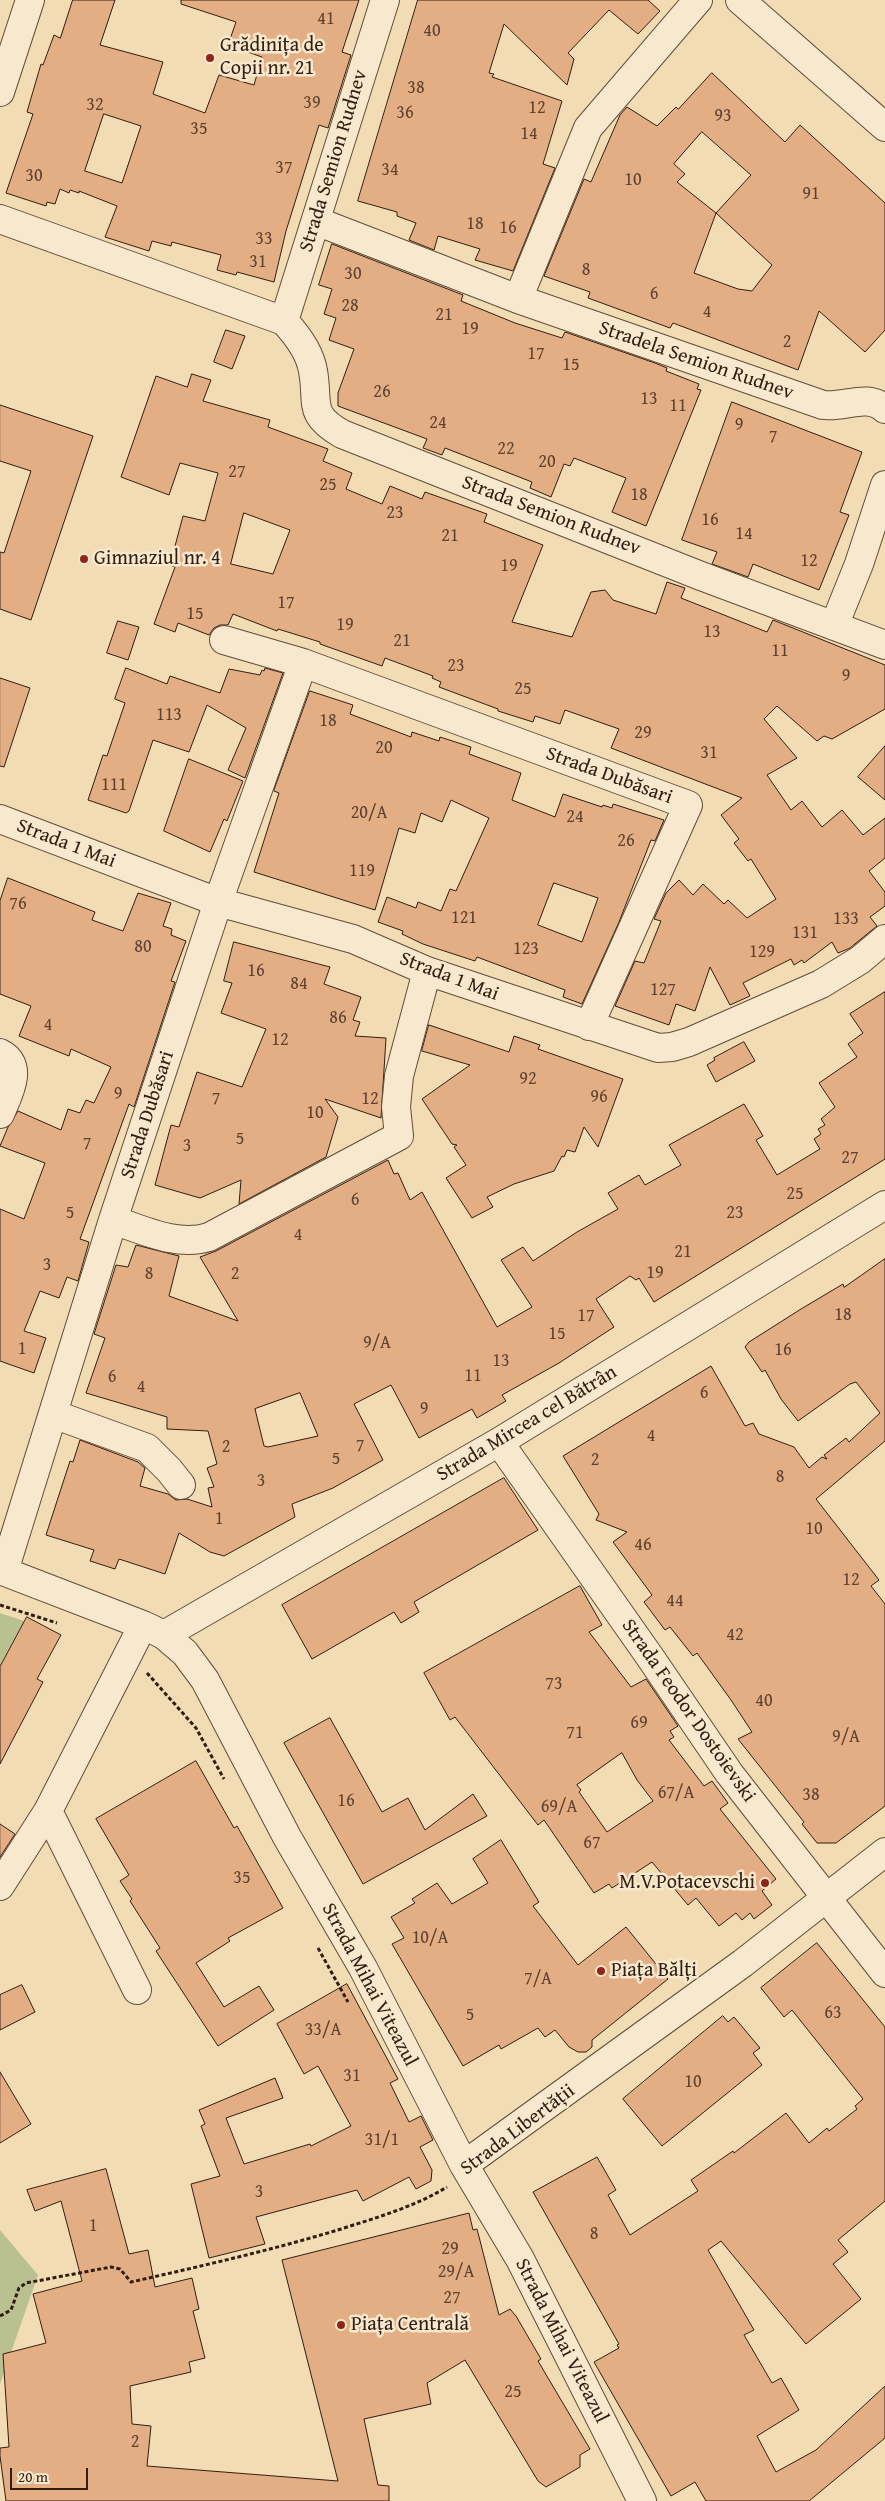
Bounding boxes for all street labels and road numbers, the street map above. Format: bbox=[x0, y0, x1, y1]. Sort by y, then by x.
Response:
street label: Strada Semion Rudnev bbox=[295, 67, 373, 255]
street label: Stradela Semion Rudnev bbox=[595, 316, 797, 406]
street label: Strada Semion Rudnev bbox=[458, 471, 644, 561]
street label: Strada Dubăsari bbox=[542, 742, 676, 810]
street label: Strada 1 Mai bbox=[13, 814, 119, 874]
street label: Strada 1 Mai bbox=[396, 947, 502, 1007]
street label: Strada Dubăsari bbox=[116, 1048, 180, 1182]
street label: Strada Mircea cel Bătrân bbox=[433, 1361, 621, 1487]
street label: Strada Fеodor Dostoievski bbox=[616, 1615, 760, 1807]
street label: Strada Mihai Viteazul bbox=[316, 1899, 422, 2071]
street label: Strada Libertății bbox=[456, 2079, 580, 2181]
street label: Strada Mihai Viteazul bbox=[509, 2255, 613, 2427]

